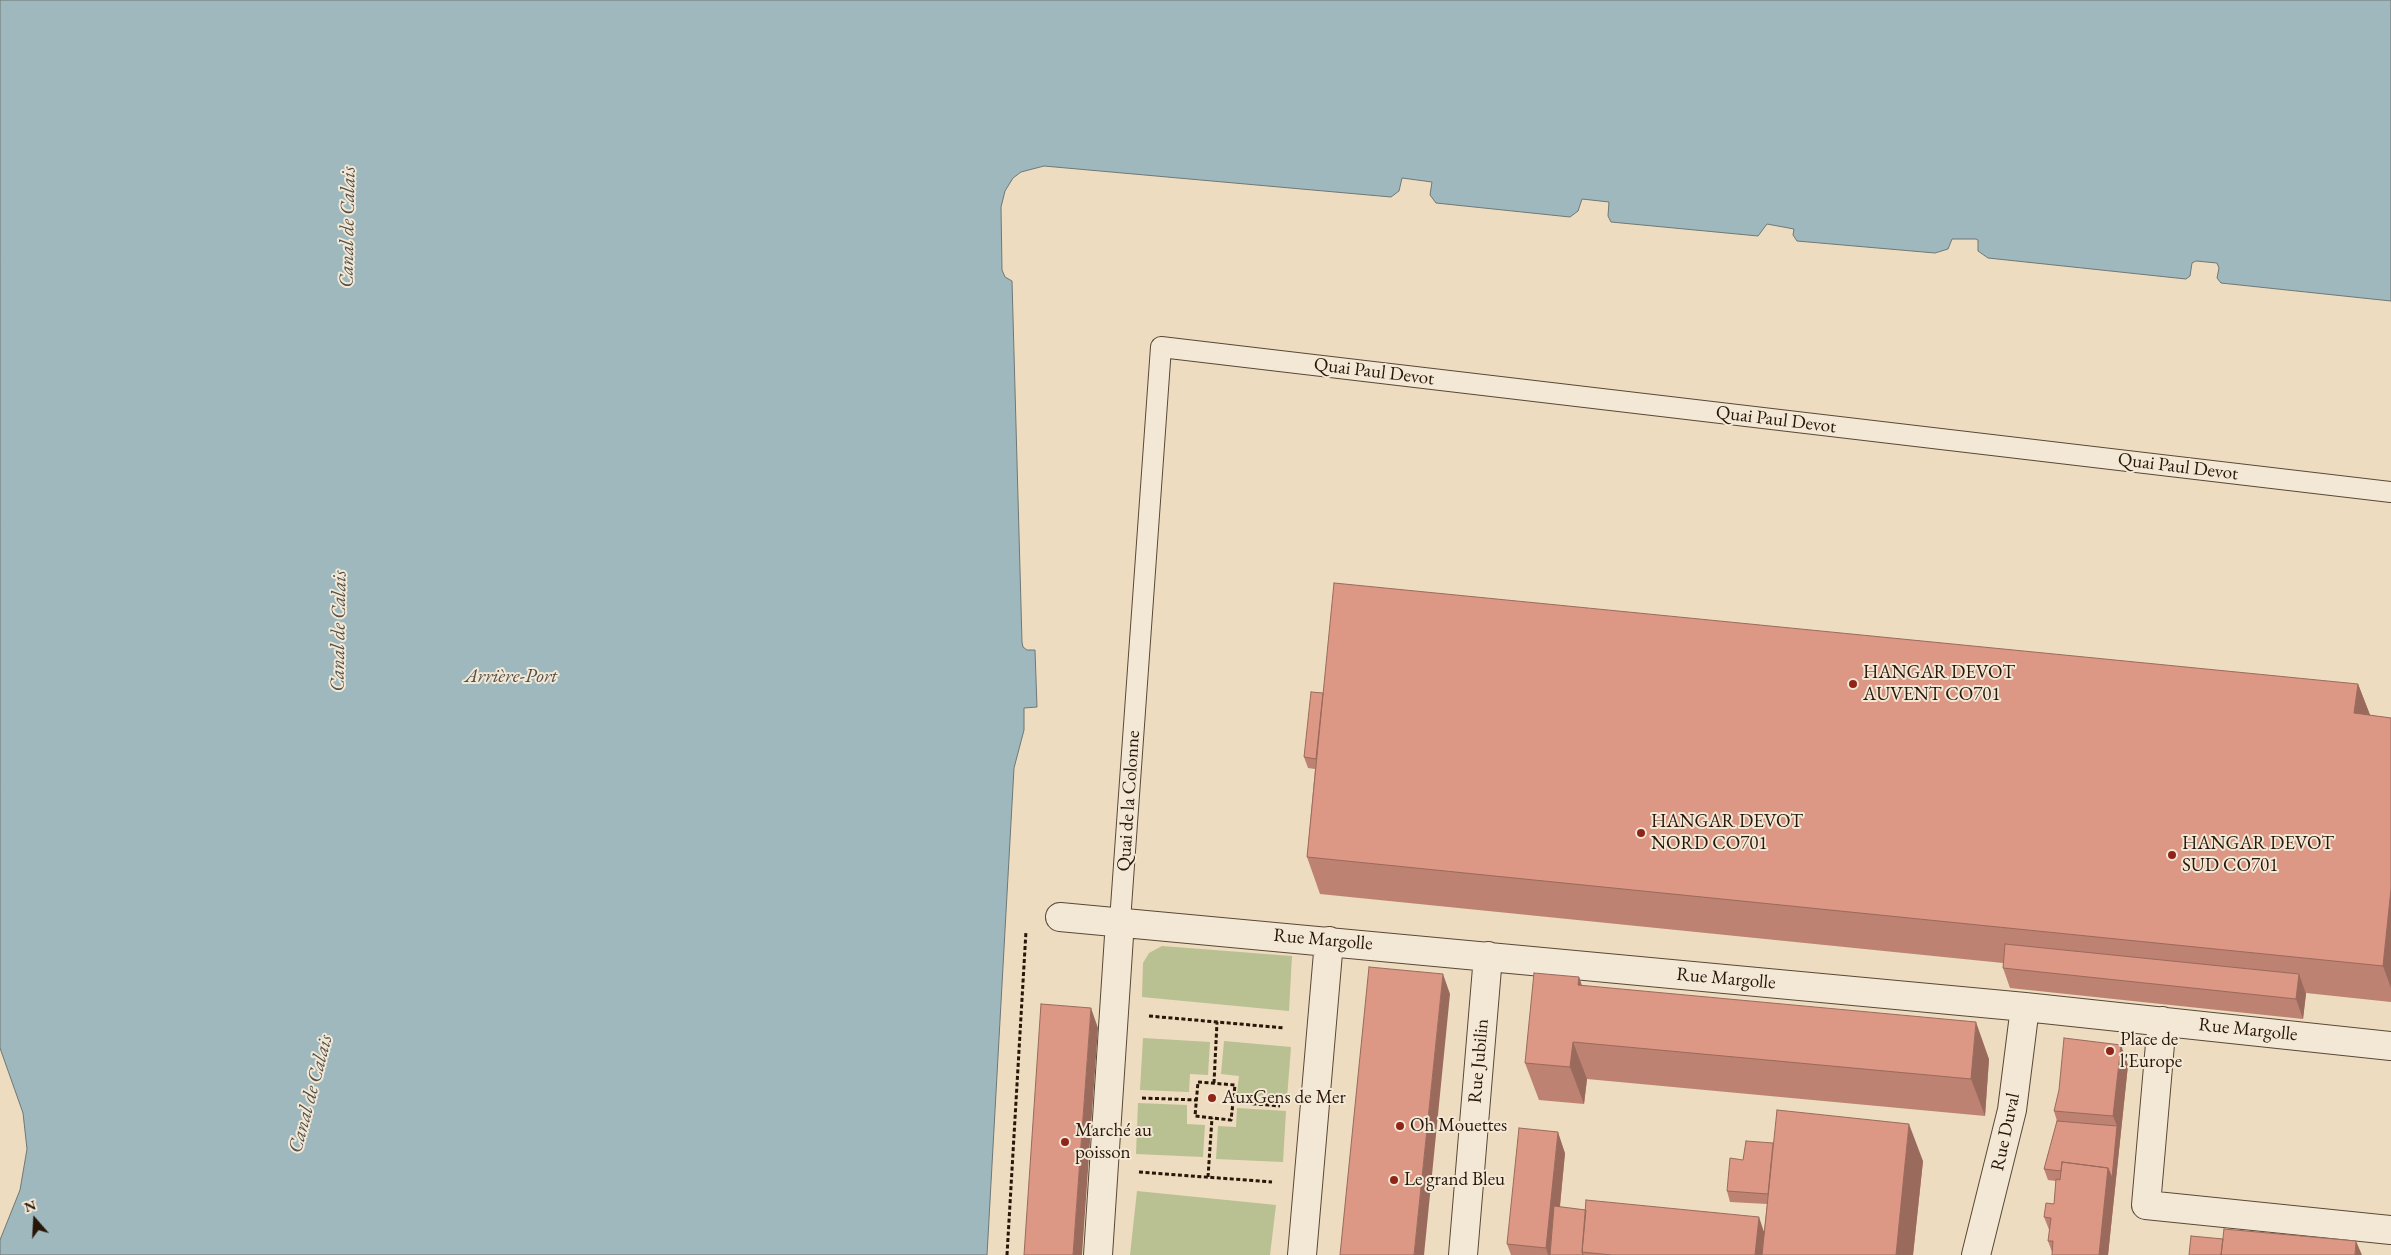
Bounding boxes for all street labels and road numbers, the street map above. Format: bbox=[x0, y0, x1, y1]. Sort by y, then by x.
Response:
street label: Quai Paul Devot bbox=[1313, 353, 1435, 391]
street label: Quai Paul Devot bbox=[1715, 401, 1837, 439]
street label: Quai Paul Devot bbox=[2117, 448, 2239, 486]
street label: Quai de la Colonne bbox=[1113, 730, 1145, 872]
street label: Rue Margolle bbox=[1273, 924, 1373, 956]
street label: Rue Margolle bbox=[1676, 963, 1776, 995]
street label: Rue Margolle bbox=[2197, 1013, 2299, 1047]
street label: Rue Jubilin bbox=[1464, 1018, 1494, 1104]
street label: Rue Duval bbox=[1987, 1091, 2025, 1173]

